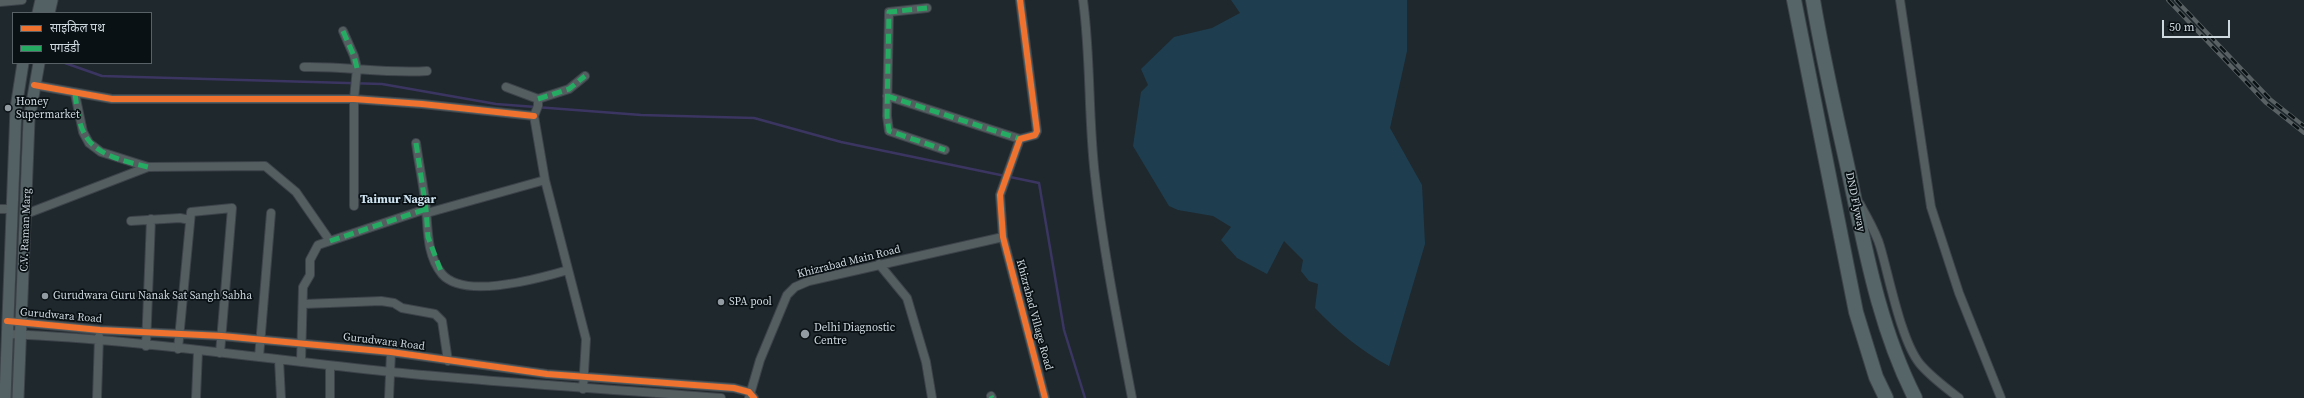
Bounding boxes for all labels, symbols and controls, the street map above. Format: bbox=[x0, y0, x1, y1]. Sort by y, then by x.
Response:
legend bbox=[12, 12, 152, 64]
scale bar bbox=[2164, 12, 2232, 38]
text: 50 m bbox=[2169, 19, 2195, 35]
text: साइकिल पथ bbox=[50, 20, 105, 36]
text: पगडंडी bbox=[50, 40, 80, 56]
place label: Honey Supermarket bbox=[16, 95, 79, 121]
marker: Honey Supermarket bbox=[3, 103, 13, 113]
street label: DND Flyway bbox=[1842, 171, 1868, 233]
street label: C.V. Raman Marg bbox=[18, 188, 34, 272]
district label: Taimur Nagar bbox=[360, 193, 436, 207]
street label: Khizrabad Main Road bbox=[796, 243, 902, 281]
street label: Khizrabad Village Road bbox=[1013, 258, 1055, 372]
place label: Gurudwara Guru Nanak Sat Sangh Sabha bbox=[53, 289, 252, 303]
marker: Gurudwara Guru Nanak Sat Sangh Sabha bbox=[40, 291, 50, 301]
place label: SPA pool bbox=[729, 295, 772, 309]
marker: SPA pool bbox=[716, 297, 726, 307]
street label: Gurudwara Road bbox=[19, 306, 103, 326]
place label: Delhi Diagnostic Centre bbox=[814, 321, 895, 347]
marker: Delhi Diagnostic Centre bbox=[799, 328, 811, 340]
street label: Gurudwara Road bbox=[342, 330, 426, 354]

